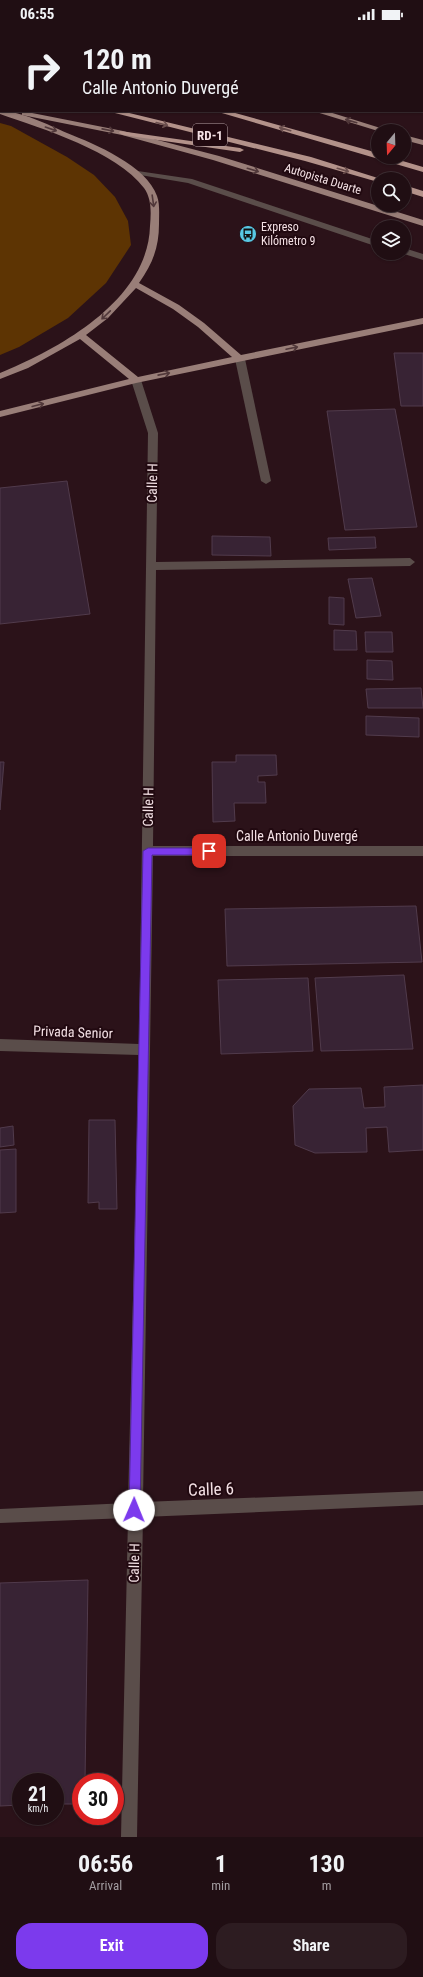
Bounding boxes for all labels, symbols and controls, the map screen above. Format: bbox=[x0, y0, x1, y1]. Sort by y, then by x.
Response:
text: 06:55 bbox=[20, 5, 54, 23]
text: 120 m bbox=[82, 43, 152, 76]
icon: right bbox=[16, 44, 68, 96]
text: Calle Antonio Duvergé bbox=[82, 77, 239, 98]
one-way arrow bbox=[345, 117, 358, 124]
one-way arrow bbox=[156, 120, 169, 128]
road number: RD-1 bbox=[193, 124, 227, 146]
north arrow bbox=[371, 124, 411, 164]
map controls bbox=[371, 124, 411, 260]
one-way arrow bbox=[45, 125, 57, 133]
one-way arrow bbox=[278, 125, 291, 133]
one-way arrow bbox=[101, 126, 114, 134]
street label: Autopista Duarte bbox=[283, 161, 364, 197]
one-way arrow bbox=[246, 167, 259, 174]
one-way arrow bbox=[336, 167, 349, 174]
button: search bbox=[371, 172, 411, 212]
one-way arrow bbox=[149, 194, 157, 207]
place label: Expreso Kilómetro 9 bbox=[261, 220, 316, 248]
button: layers bbox=[371, 220, 411, 260]
bus stop icon: Expreso Kilómetro 9 bbox=[238, 224, 258, 244]
one-way arrow bbox=[101, 310, 111, 319]
one-way arrow bbox=[285, 344, 298, 352]
one-way arrow bbox=[157, 370, 170, 378]
one-way arrow bbox=[31, 400, 44, 408]
street label: Calle H bbox=[144, 463, 160, 503]
street label: Calle H bbox=[140, 787, 156, 827]
street label: Calle Antonio Duvergé bbox=[236, 828, 358, 844]
pin bbox=[192, 834, 226, 868]
icon: arrive bbox=[198, 840, 220, 862]
street label: Privada Senior bbox=[33, 1023, 113, 1041]
street label: Calle 6 bbox=[188, 1478, 234, 1500]
position arrow bbox=[113, 1489, 155, 1531]
street label: Calle H bbox=[126, 1543, 142, 1583]
speed limit sign: 30 bbox=[72, 1773, 124, 1825]
text: 21 bbox=[28, 1782, 48, 1806]
text: km/h bbox=[28, 1803, 48, 1814]
text: 06:56 bbox=[78, 1850, 133, 1878]
text: 1 bbox=[215, 1850, 227, 1878]
text: 130 bbox=[308, 1850, 345, 1878]
text: Arrival bbox=[89, 1878, 122, 1893]
text: min bbox=[211, 1878, 230, 1893]
text: m bbox=[322, 1878, 332, 1893]
button: Exit bbox=[16, 1923, 208, 1969]
button: Share bbox=[216, 1923, 407, 1969]

